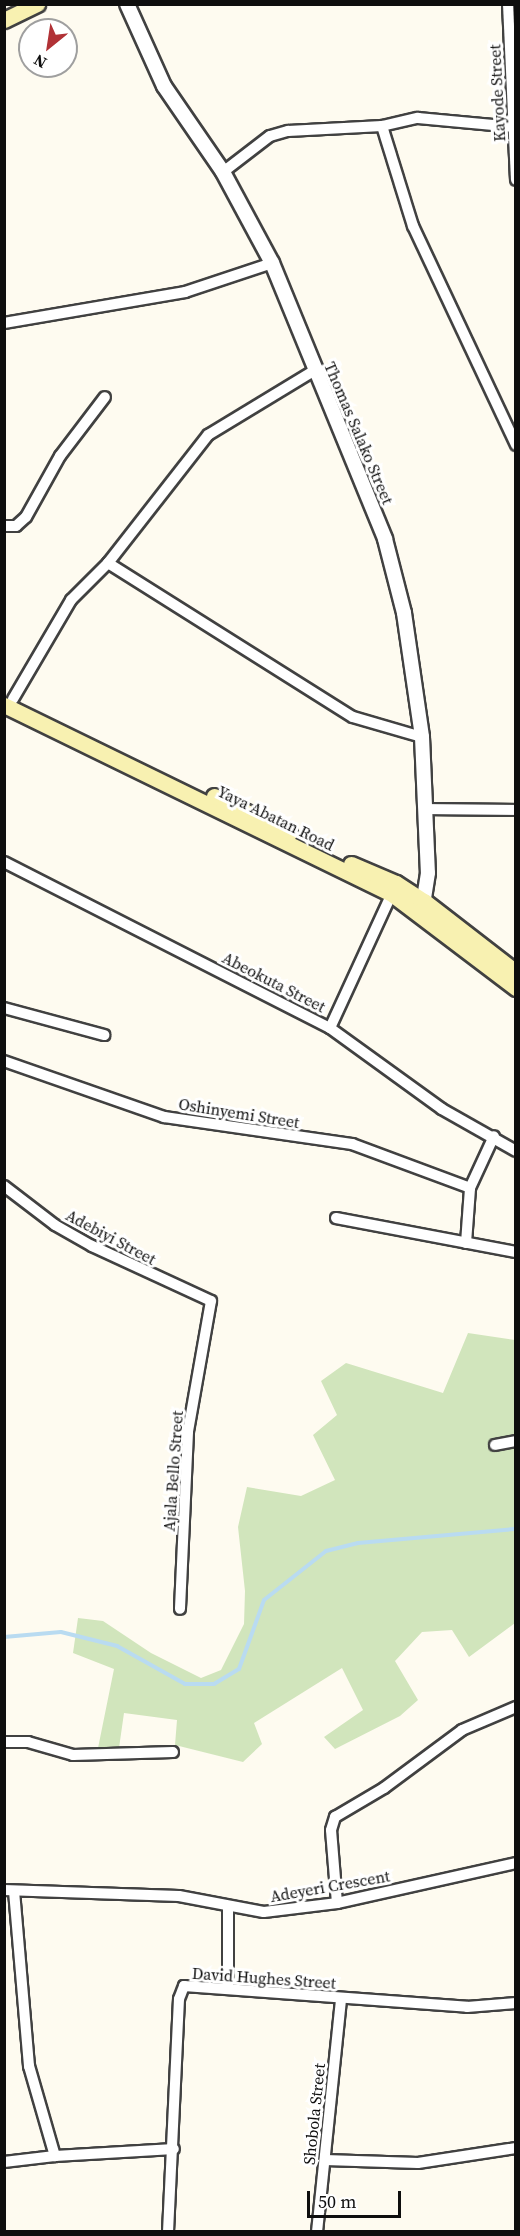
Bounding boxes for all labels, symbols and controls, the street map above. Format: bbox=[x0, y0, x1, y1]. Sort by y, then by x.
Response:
north arrow bbox=[18, 18, 78, 78]
street label: Kayode Street bbox=[485, 44, 509, 142]
text: N bbox=[29, 49, 51, 74]
street label: Thomas Salako Street bbox=[320, 359, 398, 507]
street label: Yaya Abatan Road bbox=[214, 781, 338, 855]
street label: Abeokuta Street bbox=[219, 948, 329, 1016]
street label: Oshinyemi Street bbox=[177, 1094, 301, 1132]
street label: Adebiyi Street bbox=[63, 1205, 159, 1269]
street label: Ajala Bello Street bbox=[159, 1410, 187, 1532]
street label: Adeyeri Crescent bbox=[269, 1866, 391, 1906]
street label: David Hughes Street bbox=[191, 1963, 337, 1993]
street label: Shobola Street bbox=[299, 2062, 329, 2166]
scale bar bbox=[310, 2179, 404, 2217]
text: 50 m bbox=[318, 2189, 356, 2214]

